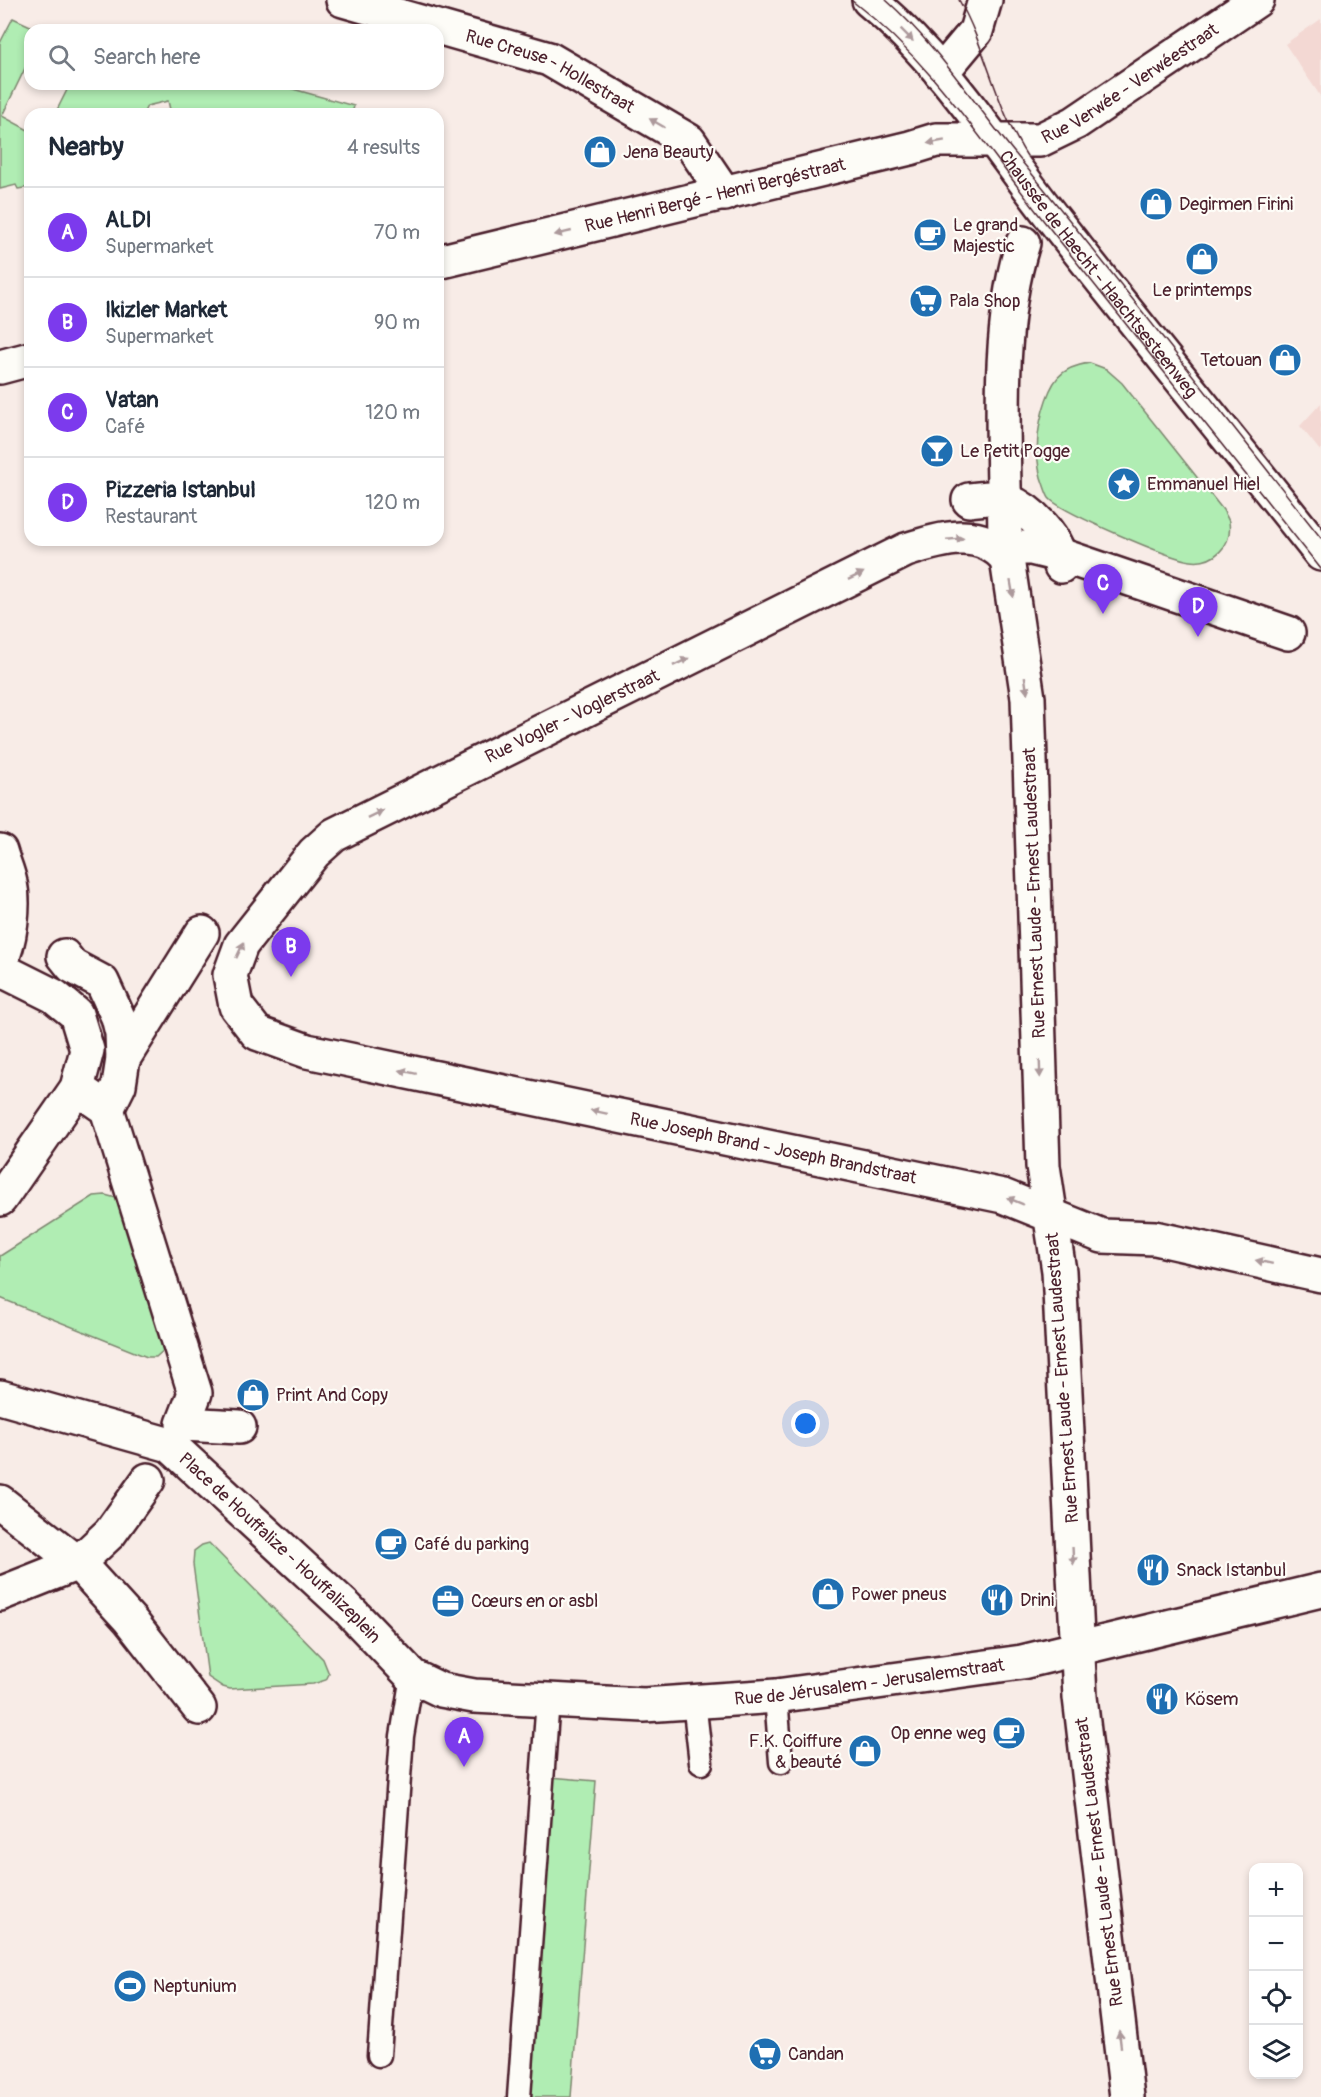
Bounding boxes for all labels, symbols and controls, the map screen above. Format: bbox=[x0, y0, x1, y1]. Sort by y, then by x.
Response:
street label: Rue Verwée - Verwéestraat bbox=[1038, 18, 1224, 149]
search box bbox=[24, 24, 444, 90]
street label: Rue Creuse - Hollestraat bbox=[463, 25, 639, 119]
one-way arrow bbox=[899, 27, 913, 41]
icon: search bbox=[45, 41, 78, 74]
text: Search here bbox=[93, 43, 200, 71]
one-way arrow bbox=[649, 117, 665, 128]
text: Nearby bbox=[48, 131, 124, 163]
shop icon: Jena Beauty bbox=[582, 134, 618, 170]
text: 4 results bbox=[347, 135, 420, 160]
one-way arrow bbox=[926, 137, 945, 146]
place label: Jena Beauty bbox=[623, 141, 714, 164]
street label: Chaussée de Haecht - Haachtsesteenweg bbox=[994, 146, 1203, 403]
street label: Rue Henri Bergé - Henri Bergéstraat bbox=[583, 153, 848, 238]
shop icon: Degirmen Firini bbox=[1138, 186, 1174, 222]
place label: Degirmen Firini bbox=[1179, 193, 1293, 216]
text: ALDI bbox=[105, 206, 152, 234]
place label: Le grand Majestic bbox=[953, 214, 1018, 258]
cafe icon: Le grand Majestic bbox=[912, 217, 948, 253]
text: A bbox=[61, 220, 74, 245]
text: 70 m bbox=[374, 220, 420, 245]
one-way arrow bbox=[554, 228, 572, 238]
text: Supermarket bbox=[105, 234, 214, 259]
shop icon: Le printemps bbox=[1184, 241, 1220, 277]
place label: Le printemps bbox=[1152, 279, 1252, 302]
supermarket icon: Pala Shop bbox=[908, 283, 944, 319]
place label: Pala Shop bbox=[949, 290, 1020, 313]
text: Ikizler Market bbox=[105, 296, 227, 324]
text: B bbox=[62, 310, 73, 335]
text: 90 m bbox=[374, 310, 420, 335]
text: Supermarket bbox=[105, 324, 214, 349]
shop icon: Tetouan bbox=[1267, 342, 1303, 378]
place label: Tetouan bbox=[1200, 349, 1262, 372]
text: Vatan bbox=[105, 386, 159, 414]
text: C bbox=[61, 400, 74, 425]
text: 120 m bbox=[365, 400, 420, 425]
text: Café bbox=[105, 414, 145, 439]
bar icon: Le Petit Pogge bbox=[919, 433, 955, 469]
place label: Le Petit Pogge bbox=[960, 440, 1070, 463]
place icon: Emmanuel Hiel bbox=[1106, 466, 1142, 502]
place label: Emmanuel Hiel bbox=[1147, 473, 1260, 496]
text: Pizzeria Istanbul bbox=[105, 476, 256, 504]
text: D bbox=[61, 490, 74, 515]
text: 120 m bbox=[365, 490, 420, 515]
text: Restaurant bbox=[105, 504, 197, 529]
one-way arrow bbox=[946, 534, 965, 544]
pin: C bbox=[1084, 564, 1122, 614]
one-way arrow bbox=[847, 571, 864, 580]
one-way arrow bbox=[1008, 579, 1017, 598]
pin: D bbox=[1178, 588, 1218, 637]
one-way arrow bbox=[672, 658, 690, 668]
street label: Rue Vogler - Voglerstraat bbox=[481, 664, 664, 769]
one-way arrow bbox=[1022, 676, 1031, 695]
street label: Rue Ernest Laude - Ernest Laudestraat bbox=[1018, 746, 1051, 1039]
one-way arrow bbox=[366, 810, 383, 819]
pin: B bbox=[272, 928, 310, 977]
one-way arrow bbox=[235, 941, 245, 959]
one-way arrow bbox=[1035, 1059, 1045, 1078]
one-way arrow bbox=[398, 1067, 417, 1076]
one-way arrow bbox=[589, 1107, 608, 1116]
street label: Rue Joseph Brand - Joseph Brandstraat bbox=[628, 1108, 919, 1190]
one-way arrow bbox=[1006, 1196, 1024, 1206]
street label: Rue Ernest Laude - Ernest Laudestraat bbox=[1041, 1231, 1084, 1524]
one-way arrow bbox=[1254, 1257, 1273, 1266]
shop icon: Print And Copy bbox=[235, 1377, 271, 1413]
place label: Print And Copy bbox=[276, 1384, 388, 1407]
your location bbox=[791, 1409, 820, 1438]
street label: Place de Houffalize - Houffalizeplein bbox=[174, 1448, 385, 1648]
cafe icon: Café du parking bbox=[373, 1526, 409, 1562]
place label: Café du parking bbox=[414, 1533, 529, 1556]
one-way arrow bbox=[1069, 1547, 1078, 1566]
restaurant icon: Snack Istanbul bbox=[1135, 1552, 1171, 1588]
place label: Snack Istanbul bbox=[1176, 1559, 1286, 1582]
shop icon: Power pneus bbox=[810, 1576, 846, 1612]
restaurant icon: Drini bbox=[979, 1582, 1015, 1618]
office icon: Cœurs en or asbl bbox=[430, 1583, 466, 1619]
place label: Power pneus bbox=[851, 1583, 946, 1606]
place label: Drini bbox=[1020, 1589, 1054, 1612]
place label: Cœurs en or asbl bbox=[471, 1590, 598, 1613]
street label: Rue de Jérusalem - Jerusalemstraat bbox=[734, 1653, 1007, 1711]
restaurant icon: Kösem bbox=[1144, 1681, 1180, 1717]
place label: Kösem bbox=[1185, 1688, 1238, 1711]
cafe icon: Op enne weg bbox=[991, 1715, 1027, 1751]
street label: Rue Ernest Laude - Ernest Laudestraat bbox=[1070, 1715, 1129, 2008]
pin: A bbox=[444, 1718, 484, 1767]
place label: Op enne weg bbox=[890, 1722, 986, 1745]
place label: F.K. Coiffure & beauté bbox=[749, 1730, 842, 1774]
shop icon: F.K. Coiffure & beauté bbox=[847, 1733, 883, 1769]
map controls bbox=[1249, 1863, 1303, 2079]
button: + bbox=[1249, 1863, 1303, 1917]
button: − bbox=[1249, 1917, 1303, 1971]
sports icon: Neptunium bbox=[112, 1968, 148, 2004]
button: locate bbox=[1249, 1971, 1303, 2025]
place label: Neptunium bbox=[153, 1975, 237, 1998]
button: layers bbox=[1249, 2025, 1303, 2079]
one-way arrow bbox=[1115, 2029, 1125, 2048]
supermarket icon: Candan bbox=[747, 2036, 783, 2072]
place label: Candan bbox=[788, 2043, 844, 2066]

